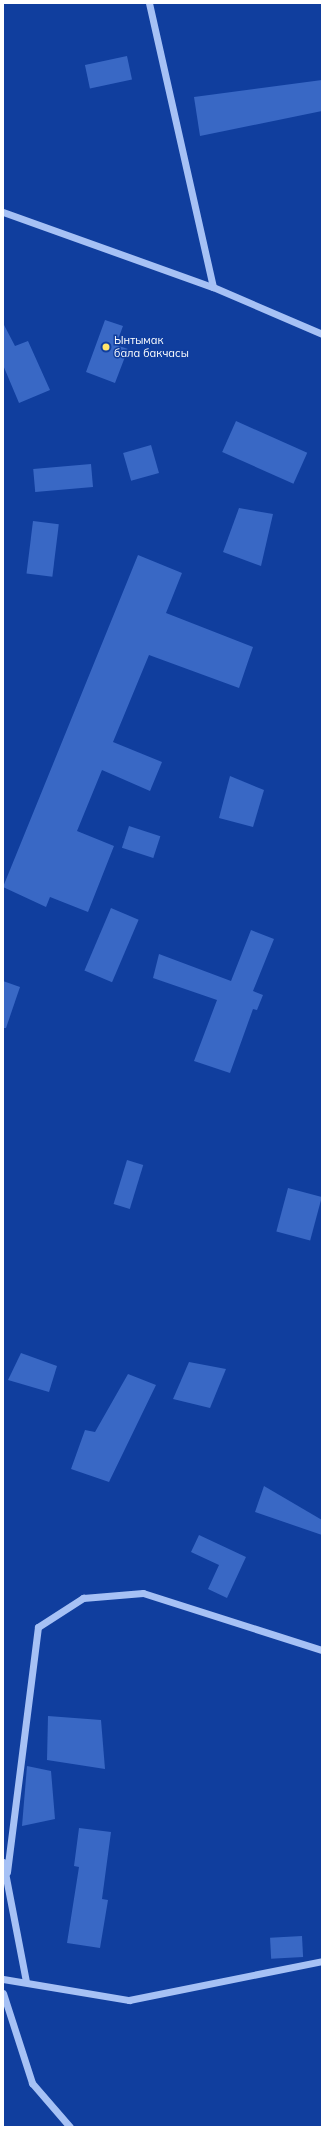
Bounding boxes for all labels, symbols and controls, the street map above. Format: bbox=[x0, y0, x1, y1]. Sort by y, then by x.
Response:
place label: Ынтымак бала бакчасы bbox=[114, 334, 189, 360]
marker: Ынтымак бала бакчасы bbox=[101, 342, 111, 352]

